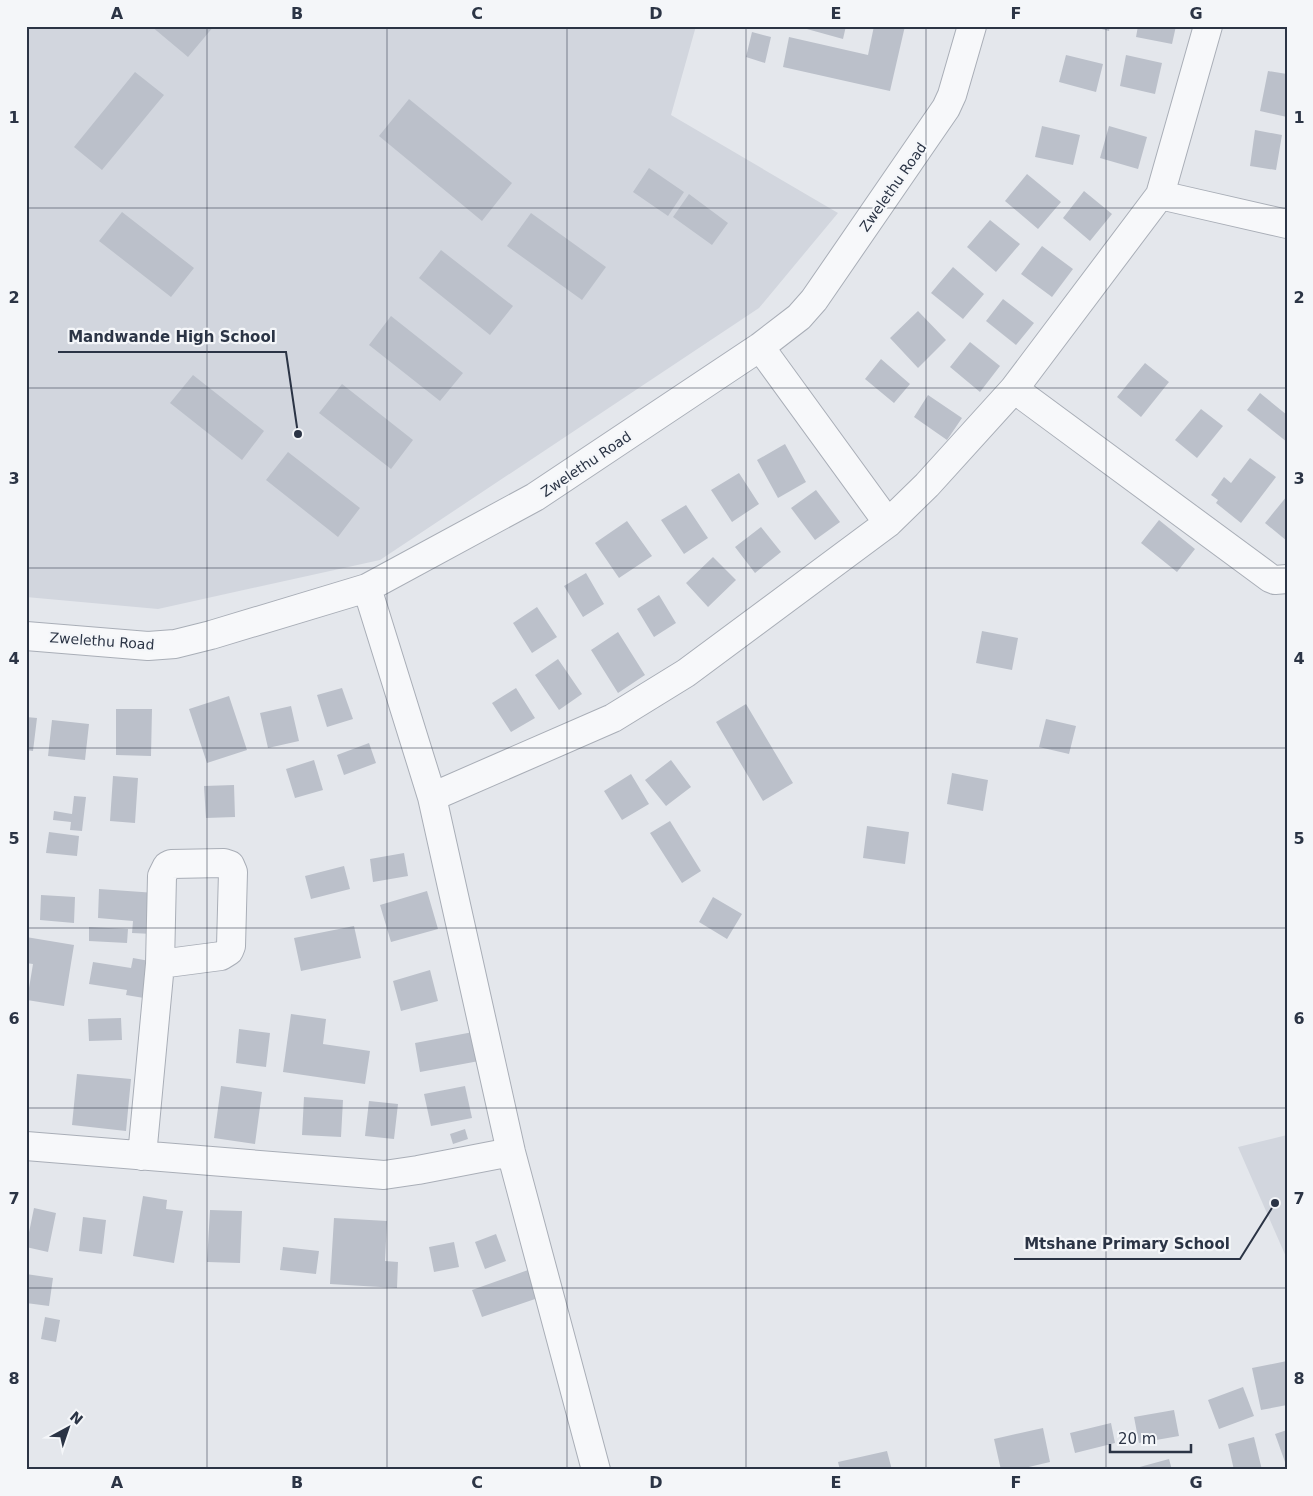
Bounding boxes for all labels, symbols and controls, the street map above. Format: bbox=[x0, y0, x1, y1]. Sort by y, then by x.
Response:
text: A bbox=[111, 4, 124, 23]
text: B bbox=[291, 4, 303, 23]
text: C bbox=[471, 4, 483, 23]
text: D bbox=[649, 4, 663, 23]
text: E bbox=[831, 4, 841, 23]
text: F bbox=[1011, 4, 1021, 23]
text: G bbox=[1189, 4, 1203, 23]
text: 1 bbox=[8, 108, 20, 127]
text: 1 bbox=[1293, 108, 1305, 127]
street label: Zwelethu Road bbox=[856, 139, 930, 235]
text: 2 bbox=[8, 288, 20, 307]
text: 2 bbox=[1293, 288, 1305, 307]
callout: Mandwande High School bbox=[58, 322, 286, 352]
text: Mandwande High School bbox=[68, 328, 276, 346]
street label: Zwelethu Road bbox=[538, 428, 634, 500]
text: 3 bbox=[8, 469, 20, 488]
text: 3 bbox=[1293, 469, 1305, 488]
street label: Zwelethu Road bbox=[49, 629, 155, 653]
text: 4 bbox=[8, 649, 20, 668]
text: 4 bbox=[1293, 649, 1305, 668]
text: 5 bbox=[8, 829, 20, 848]
text: 5 bbox=[1293, 829, 1305, 848]
text: 6 bbox=[8, 1009, 20, 1028]
text: 6 bbox=[1293, 1009, 1305, 1028]
text: 7 bbox=[8, 1189, 20, 1208]
text: 7 bbox=[1293, 1189, 1305, 1208]
callout: Mtshane Primary School bbox=[1014, 1229, 1240, 1259]
text: Mtshane Primary School bbox=[1024, 1235, 1230, 1253]
text: 8 bbox=[8, 1369, 20, 1388]
text: 8 bbox=[1293, 1369, 1305, 1388]
north arrow bbox=[42, 1404, 92, 1454]
text: N bbox=[67, 1408, 86, 1428]
scale bar bbox=[1110, 1421, 1192, 1453]
text: 20 m bbox=[1118, 1430, 1156, 1448]
text: A bbox=[111, 1473, 124, 1492]
text: B bbox=[291, 1473, 303, 1492]
text: C bbox=[471, 1473, 483, 1492]
text: D bbox=[649, 1473, 663, 1492]
text: E bbox=[831, 1473, 841, 1492]
text: F bbox=[1011, 1473, 1021, 1492]
text: G bbox=[1189, 1473, 1203, 1492]

